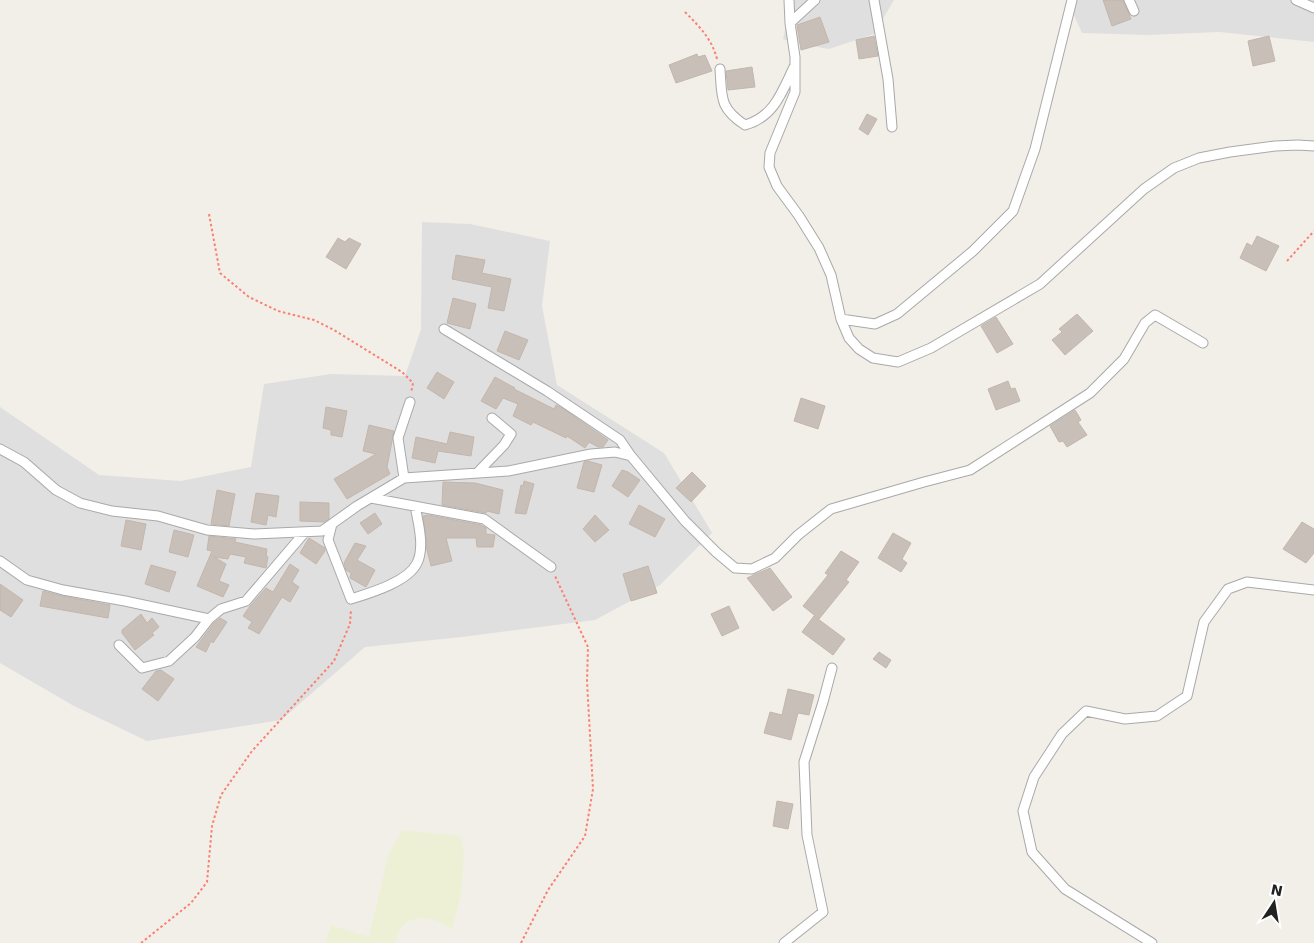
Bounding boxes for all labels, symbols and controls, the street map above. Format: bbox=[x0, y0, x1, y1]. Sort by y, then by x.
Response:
north arrow bbox=[1249, 878, 1299, 928]
text: N bbox=[1269, 881, 1284, 899]

